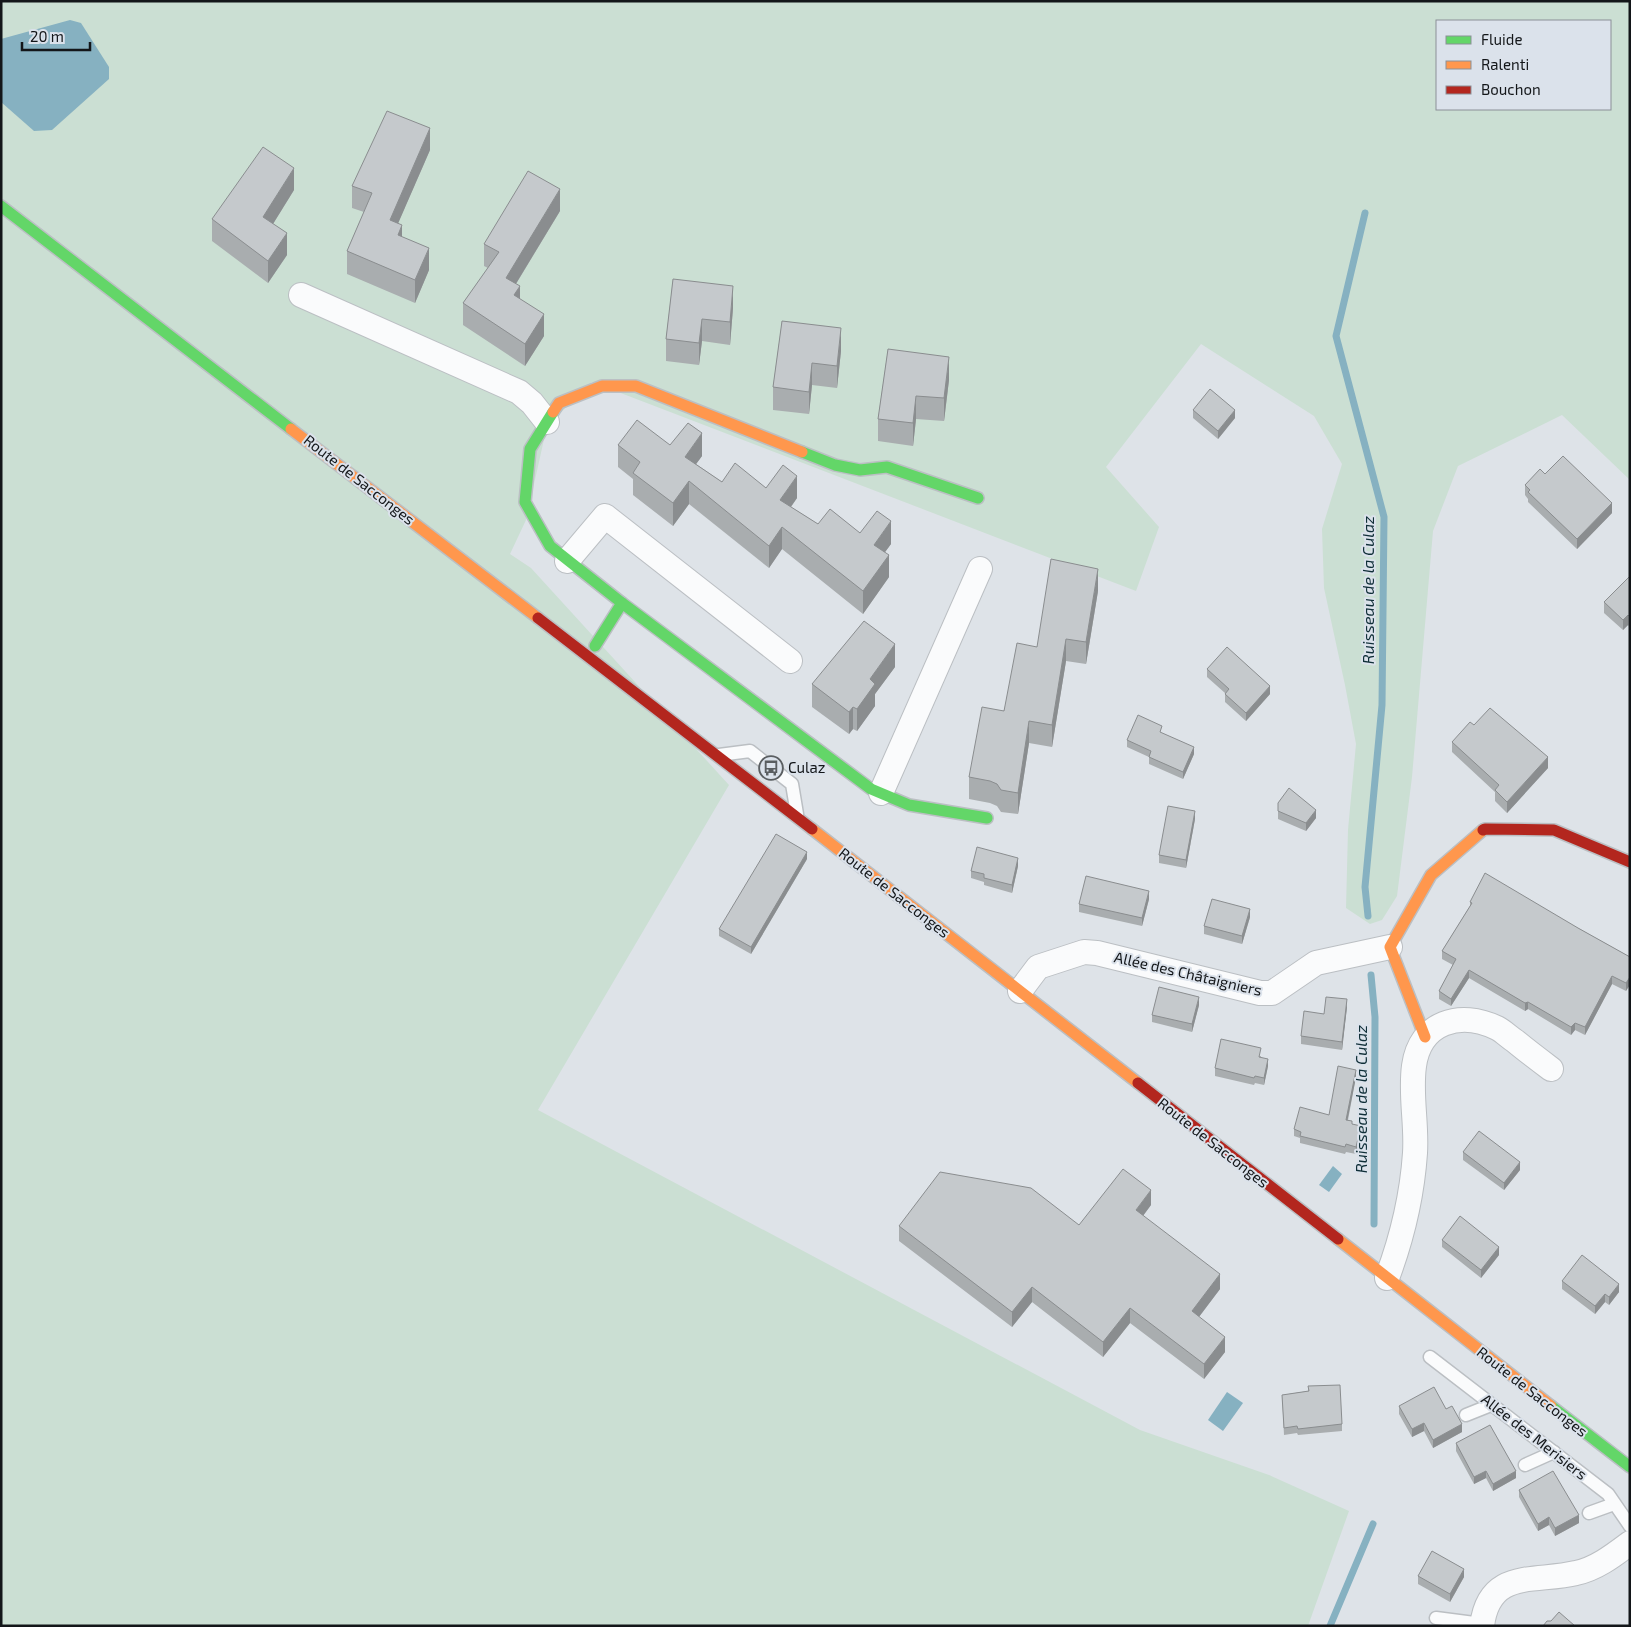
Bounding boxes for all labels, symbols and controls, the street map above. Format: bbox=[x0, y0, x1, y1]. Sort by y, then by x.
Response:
scale bar bbox=[22, 20, 90, 52]
legend bbox=[1436, 20, 1611, 110]
text: 20 m bbox=[30, 27, 64, 45]
text: Fluide bbox=[1481, 30, 1522, 48]
text: Ralenti bbox=[1481, 55, 1529, 73]
text: Bouchon bbox=[1481, 80, 1541, 98]
street label: Route de Sacconges bbox=[301, 430, 419, 528]
water label: Ruisseau de la Culaz bbox=[1358, 516, 1377, 664]
bus stop icon: Culaz bbox=[758, 755, 784, 781]
place label: Culaz bbox=[788, 758, 825, 776]
street label: Route de Sacconges bbox=[836, 843, 954, 941]
street label: Allée des Châtaigniers bbox=[1113, 947, 1264, 999]
water label: Ruisseau de la Culaz bbox=[1351, 1025, 1370, 1173]
street label: Route de Sacconges bbox=[1155, 1093, 1273, 1191]
street label: Route de Sacconges bbox=[1474, 1342, 1592, 1440]
street label: Allée des Merisiers bbox=[1478, 1389, 1591, 1483]

